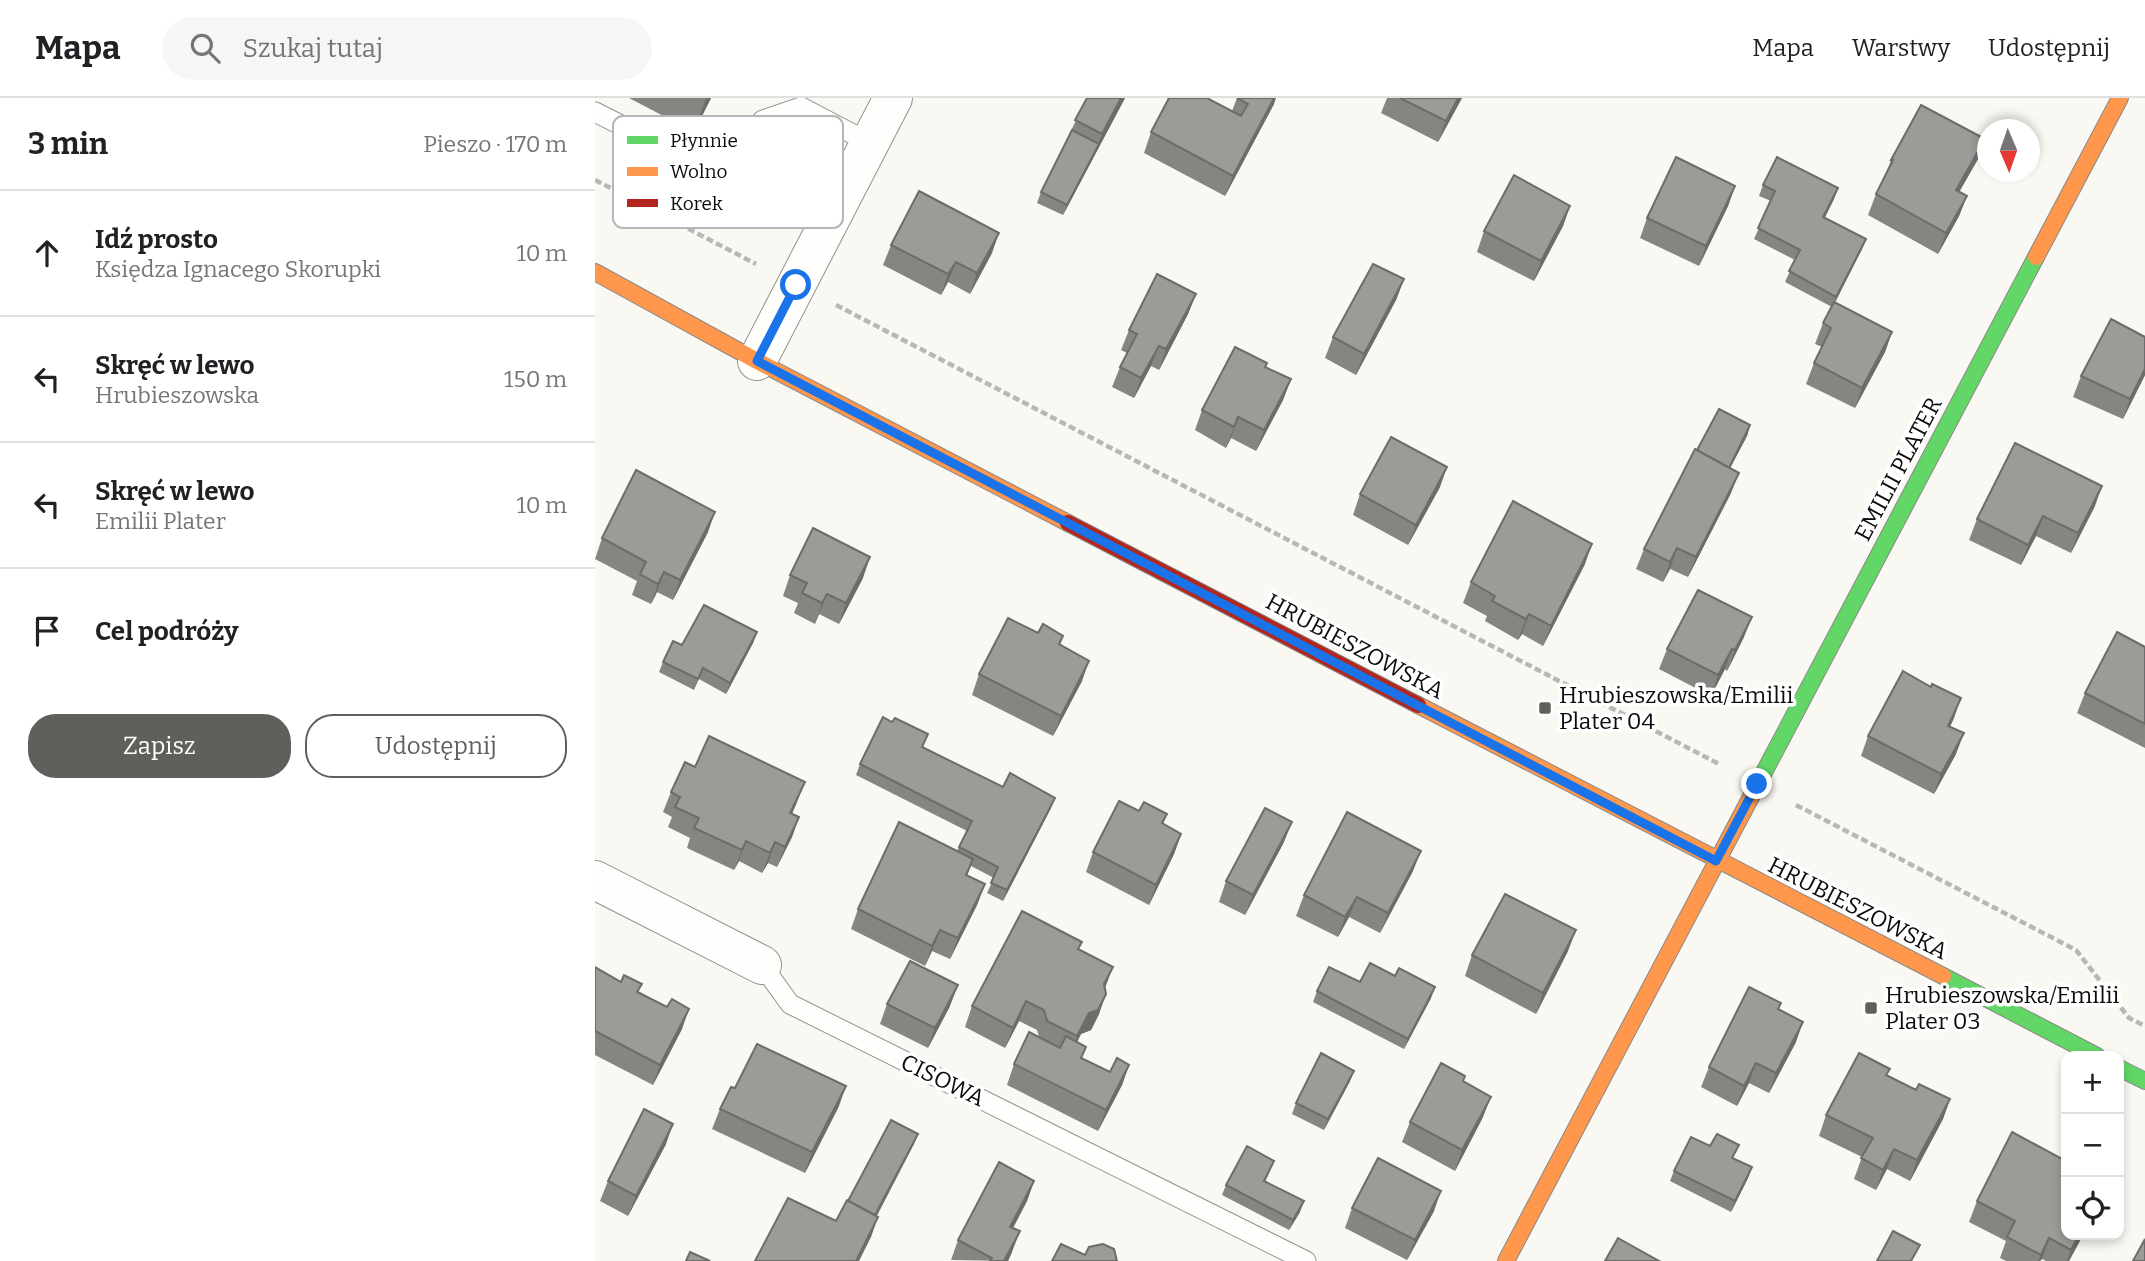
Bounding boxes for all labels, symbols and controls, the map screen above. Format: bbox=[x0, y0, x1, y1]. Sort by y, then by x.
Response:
search box bbox=[162, 17, 652, 80]
text: Mapa bbox=[35, 28, 120, 68]
icon: search bbox=[186, 29, 224, 67]
text: Szukaj tutaj bbox=[242, 33, 383, 64]
text: Mapa bbox=[1752, 34, 1814, 62]
text: Warstwy bbox=[1852, 34, 1950, 62]
text: Udostępnij bbox=[1988, 34, 2110, 62]
legend bbox=[613, 116, 843, 228]
north arrow bbox=[1977, 119, 2040, 182]
text: 3 min bbox=[28, 126, 108, 162]
text: Płynnie bbox=[670, 129, 738, 152]
text: Pieszo · 170 m bbox=[423, 130, 567, 158]
text: Wolno bbox=[670, 160, 727, 183]
text: Korek bbox=[670, 192, 723, 215]
text: Idź prosto bbox=[95, 224, 218, 255]
icon: ahead bbox=[28, 234, 66, 272]
text: 10 m bbox=[516, 239, 567, 267]
text: Księdza Ignacego Skorupki bbox=[95, 255, 381, 283]
route start bbox=[780, 269, 811, 300]
text: Skręć w lewo bbox=[95, 350, 255, 381]
icon: left bbox=[28, 360, 66, 398]
text: 150 m bbox=[504, 365, 567, 393]
text: Hrubieszowska bbox=[95, 381, 259, 409]
street label: EMILII PLATER bbox=[1848, 392, 1948, 546]
text: Skręć w lewo bbox=[95, 476, 255, 507]
icon: left bbox=[28, 486, 66, 524]
text: 10 m bbox=[516, 491, 567, 519]
text: Emilii Plater bbox=[95, 507, 226, 535]
street label: HRUBIESZOWSKA bbox=[1261, 587, 1449, 705]
icon: arrive bbox=[28, 612, 66, 650]
text: Cel podróży bbox=[95, 616, 238, 647]
place label: Hrubieszowska/Emilii Plater 04 bbox=[1559, 681, 1794, 735]
marker: Hrubieszowska/Emilii Plater 04 bbox=[1537, 700, 1553, 716]
button: Zapisz bbox=[28, 714, 291, 778]
button: Udostępnij bbox=[305, 714, 567, 778]
route end bbox=[1741, 768, 1772, 799]
street label: HRUBIESZOWSKA bbox=[1764, 851, 1953, 966]
place label: Hrubieszowska/Emilii Plater 03 bbox=[1885, 981, 2120, 1035]
marker: Hrubieszowska/Emilii Plater 03 bbox=[1863, 1000, 1879, 1016]
street label: CISOWA bbox=[896, 1048, 990, 1113]
map controls bbox=[2061, 1051, 2124, 1240]
button: + bbox=[2061, 1051, 2124, 1114]
button: − bbox=[2061, 1114, 2124, 1177]
button: locate bbox=[2061, 1177, 2124, 1240]

